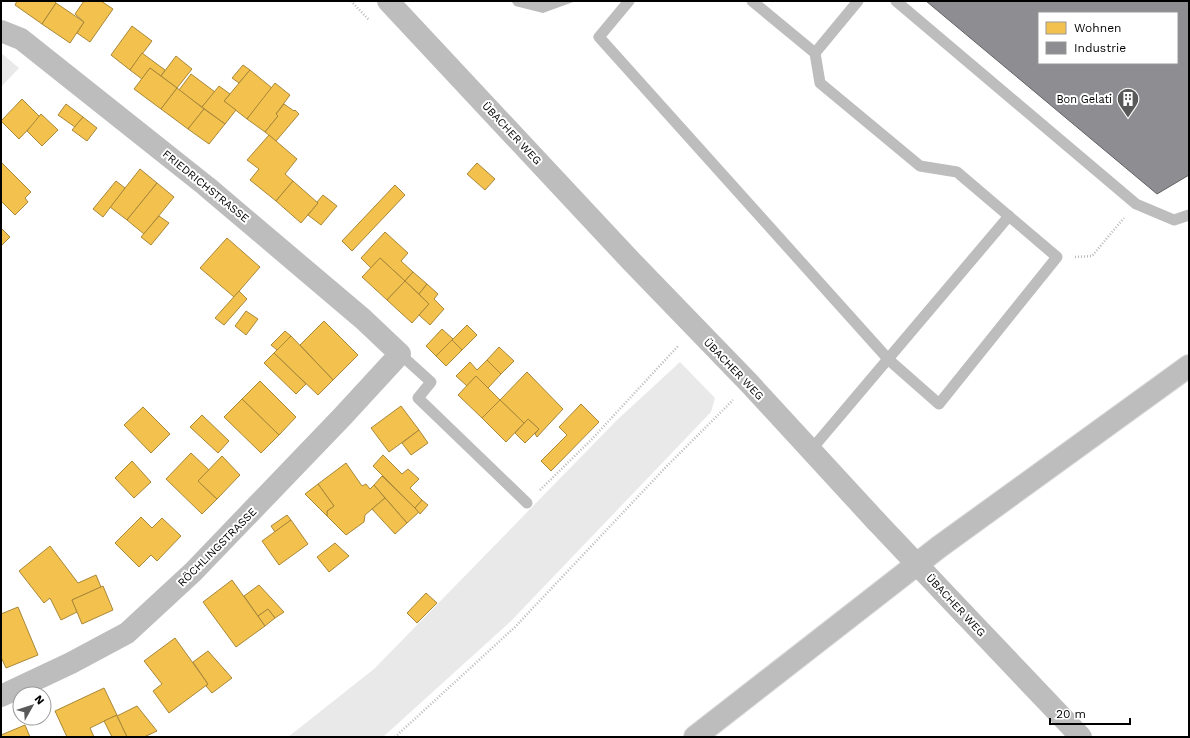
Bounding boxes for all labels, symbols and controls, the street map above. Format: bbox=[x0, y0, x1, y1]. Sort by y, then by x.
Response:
legend bbox=[1038, 12, 1178, 64]
text: Wohnen bbox=[1074, 21, 1122, 35]
text: Industrie bbox=[1074, 41, 1126, 55]
building icon: Bon Gelati bbox=[1115, 86, 1141, 119]
place label: Bon Gelati bbox=[1056, 93, 1112, 106]
street label: ÜBACHER WEG bbox=[479, 99, 545, 167]
street label: FRIEDRICHSTRASSE bbox=[160, 148, 252, 225]
street label: ÜBACHER WEG bbox=[701, 335, 767, 403]
street label: RÖCHLINGSTRASSE bbox=[175, 505, 259, 589]
street label: ÜBACHER WEG bbox=[923, 571, 989, 639]
north arrow bbox=[12, 686, 52, 726]
text: N bbox=[32, 693, 47, 707]
scale bar bbox=[1050, 700, 1130, 726]
text: 20 m bbox=[1056, 707, 1086, 721]

